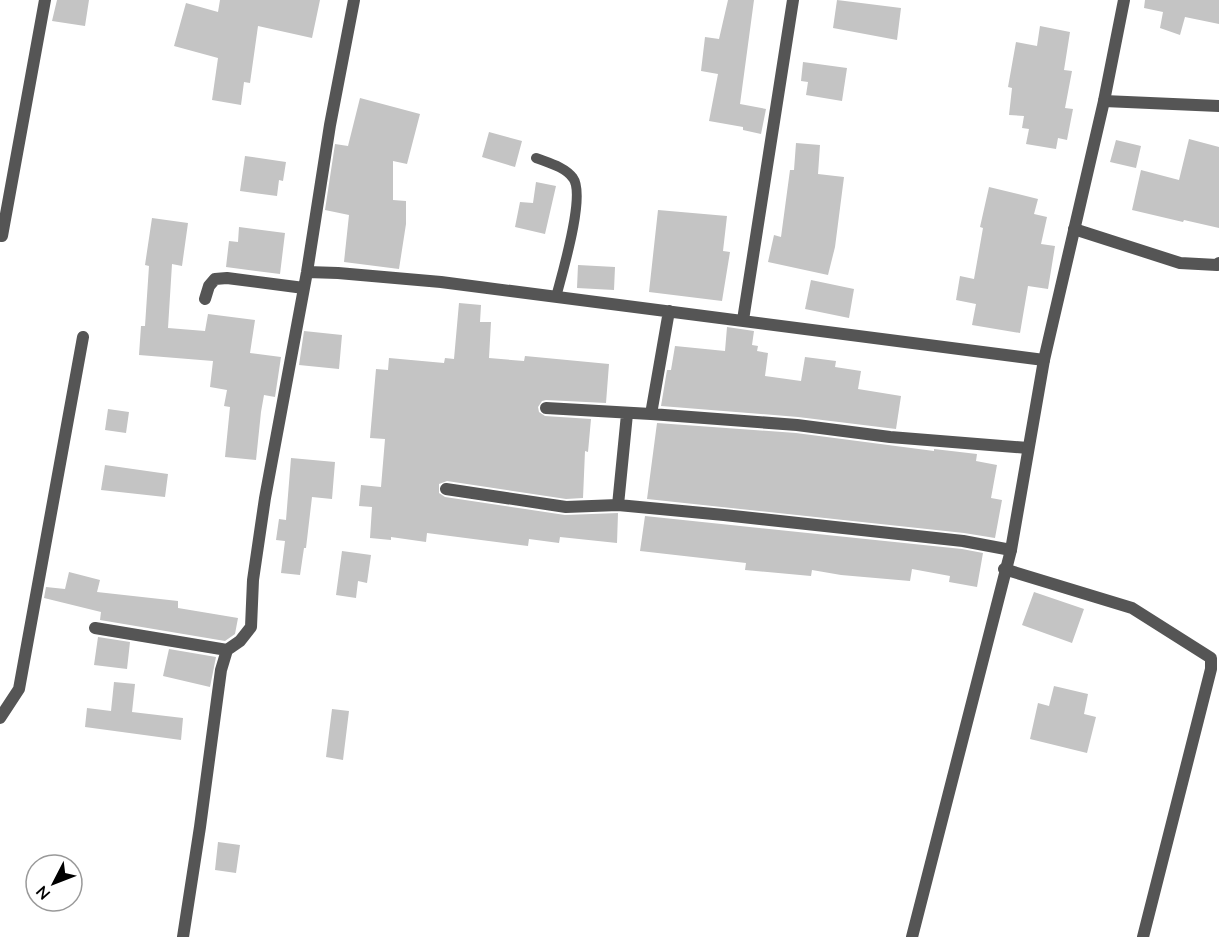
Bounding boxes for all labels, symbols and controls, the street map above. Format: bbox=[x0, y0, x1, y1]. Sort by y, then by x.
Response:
north arrow bbox=[24, 853, 84, 913]
text: N bbox=[31, 881, 56, 904]

